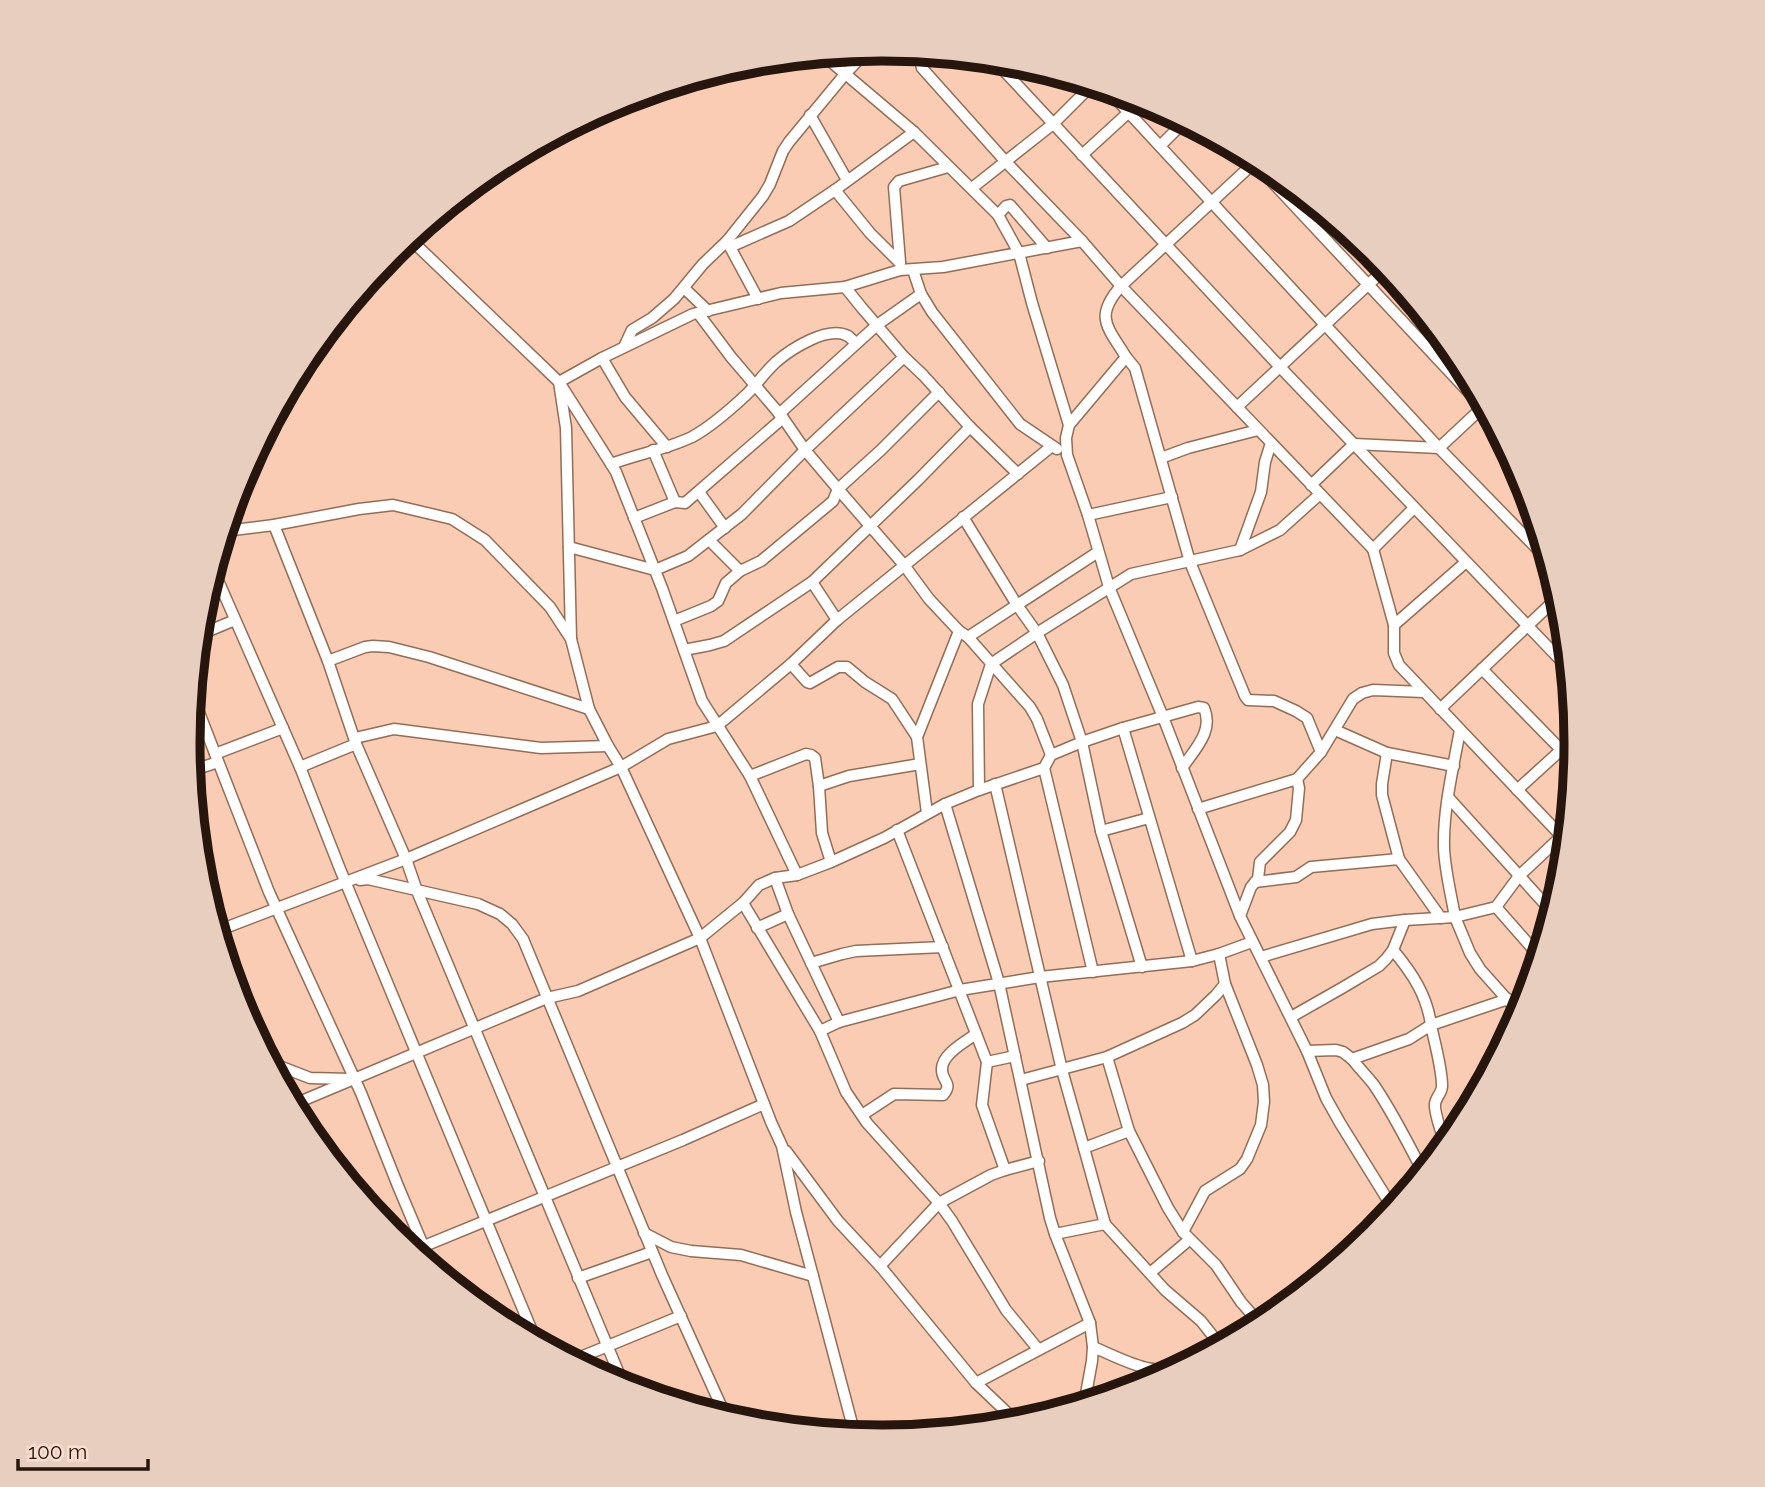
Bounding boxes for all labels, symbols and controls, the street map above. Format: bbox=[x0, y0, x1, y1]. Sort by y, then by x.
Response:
scale bar bbox=[18, 1428, 147, 1472]
text: 100 m bbox=[28, 1439, 87, 1464]

